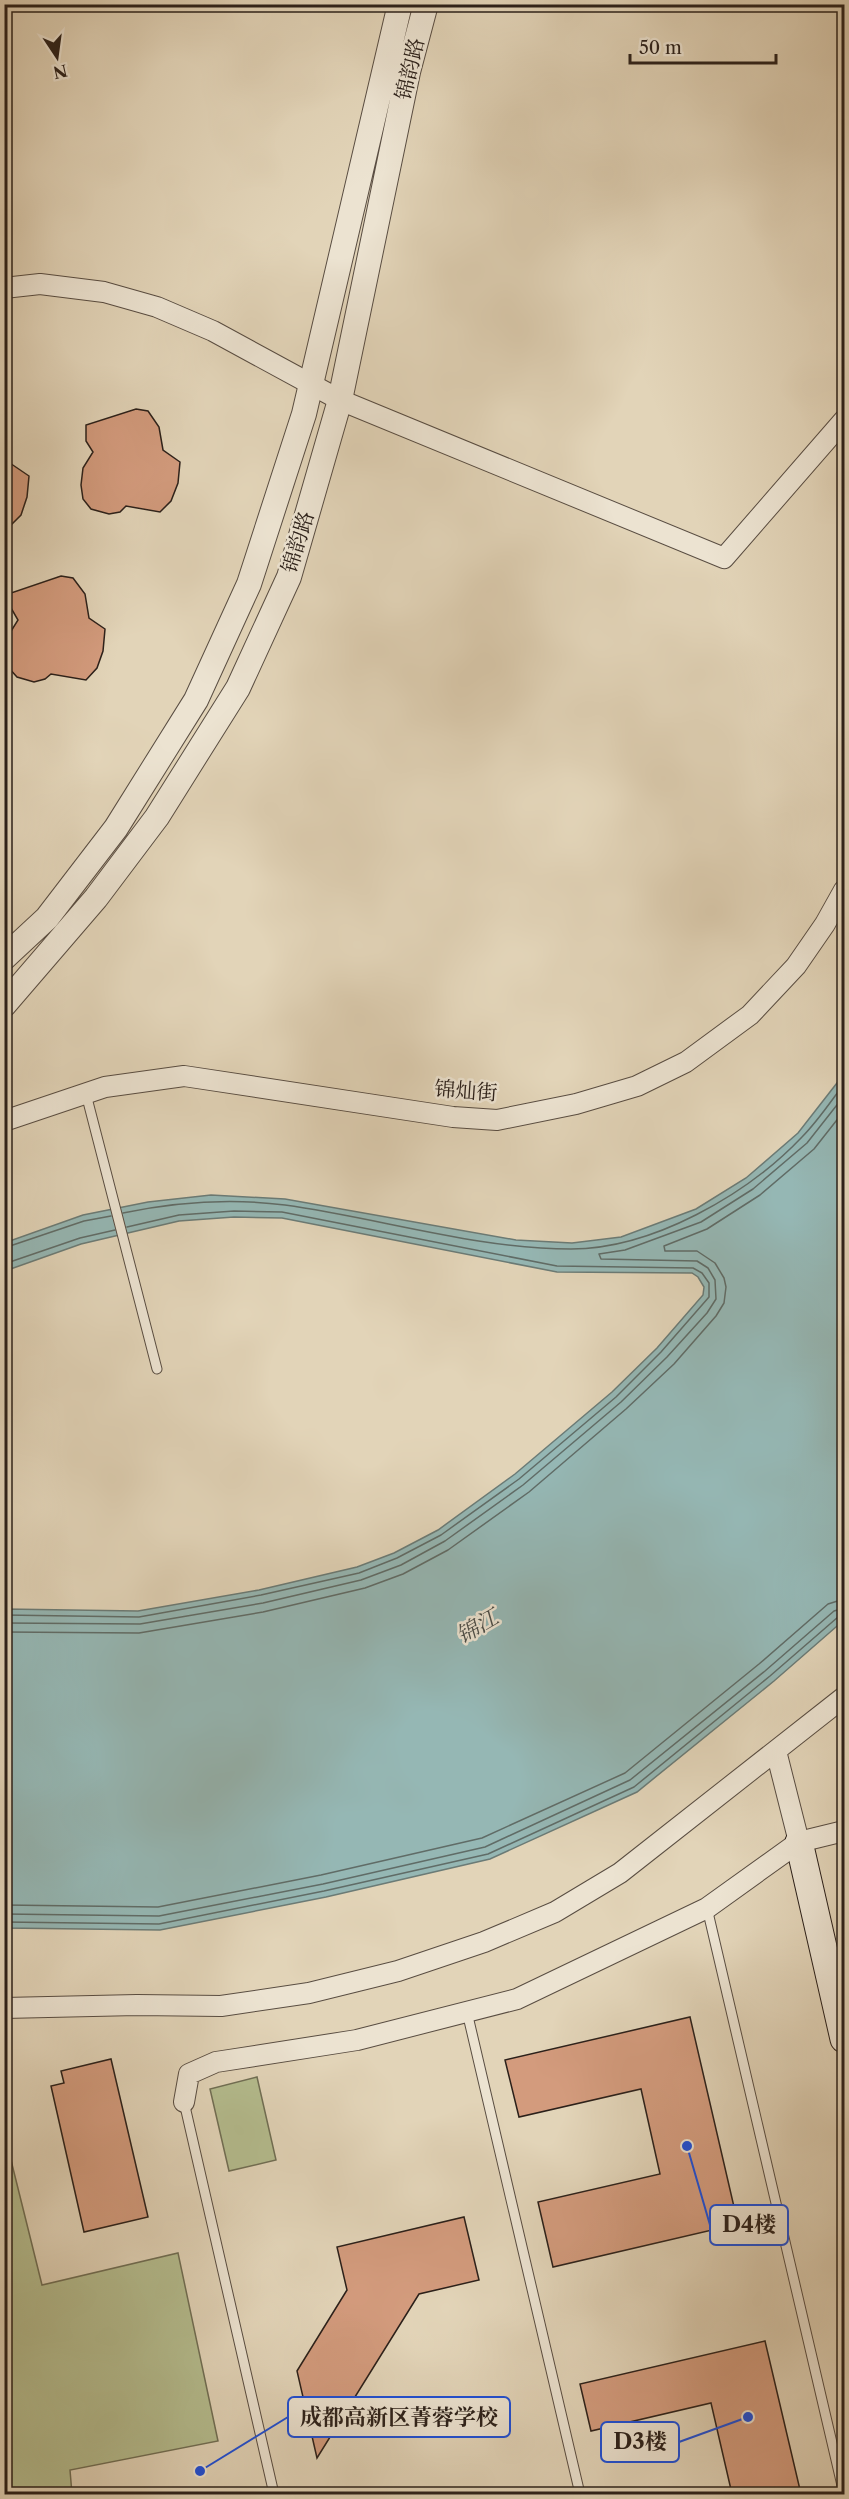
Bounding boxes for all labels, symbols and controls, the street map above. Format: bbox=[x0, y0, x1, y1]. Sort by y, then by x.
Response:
north arrow bbox=[27, 27, 87, 87]
scale bar bbox=[630, 27, 776, 65]
street label: 锦韵路 bbox=[390, 35, 429, 102]
text: 50 m bbox=[639, 37, 682, 59]
text: N bbox=[51, 60, 69, 83]
street label: 锦韵路 bbox=[276, 508, 319, 576]
street label: 锦灿街 bbox=[434, 1076, 498, 1105]
water label: 锦江 bbox=[451, 1602, 506, 1649]
callout: D4楼 bbox=[710, 2205, 788, 2245]
text: D4楼 bbox=[722, 2211, 776, 2238]
callout: 成都高新区菁蓉学校 bbox=[288, 2397, 510, 2437]
text: 成都高新区菁蓉学校 bbox=[300, 2404, 498, 2431]
callout: D3楼 bbox=[601, 2422, 679, 2462]
text: D3楼 bbox=[613, 2428, 667, 2455]

